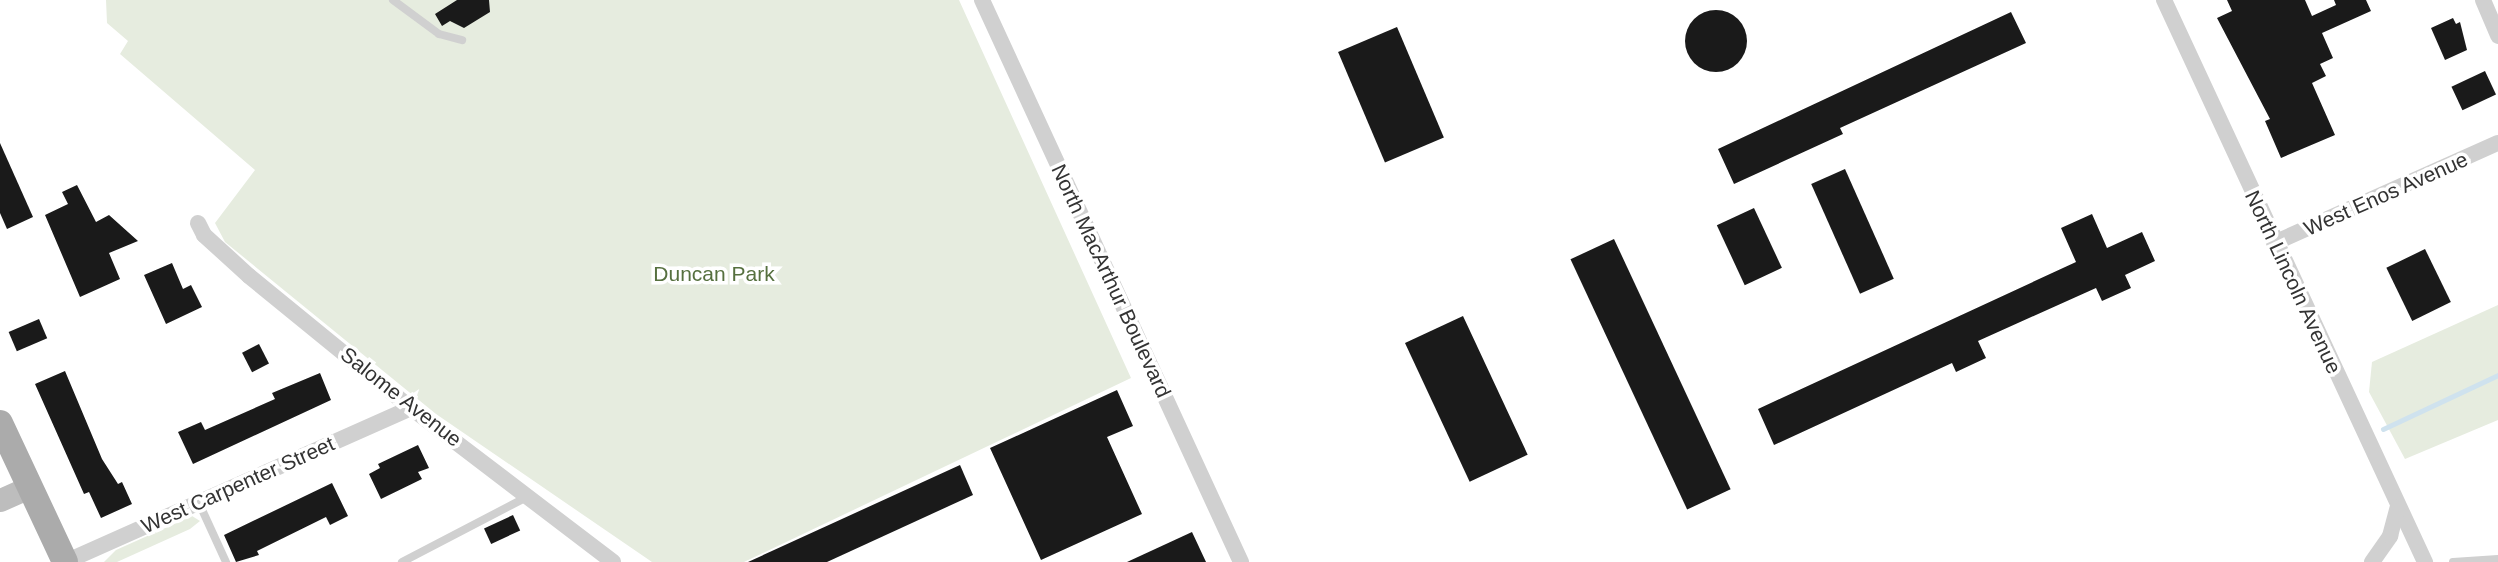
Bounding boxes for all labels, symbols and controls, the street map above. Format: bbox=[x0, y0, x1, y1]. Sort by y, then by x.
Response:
street label: West Enos Avenue bbox=[2300, 146, 2472, 242]
street label: North MacArthur Boulevard bbox=[1046, 160, 1176, 402]
street label: North Lincoln Avenue bbox=[2239, 186, 2347, 378]
park label: Duncan Park bbox=[653, 261, 775, 287]
street label: Salome Avenue bbox=[335, 342, 467, 452]
street label: West Carpenter Street bbox=[138, 431, 338, 539]

